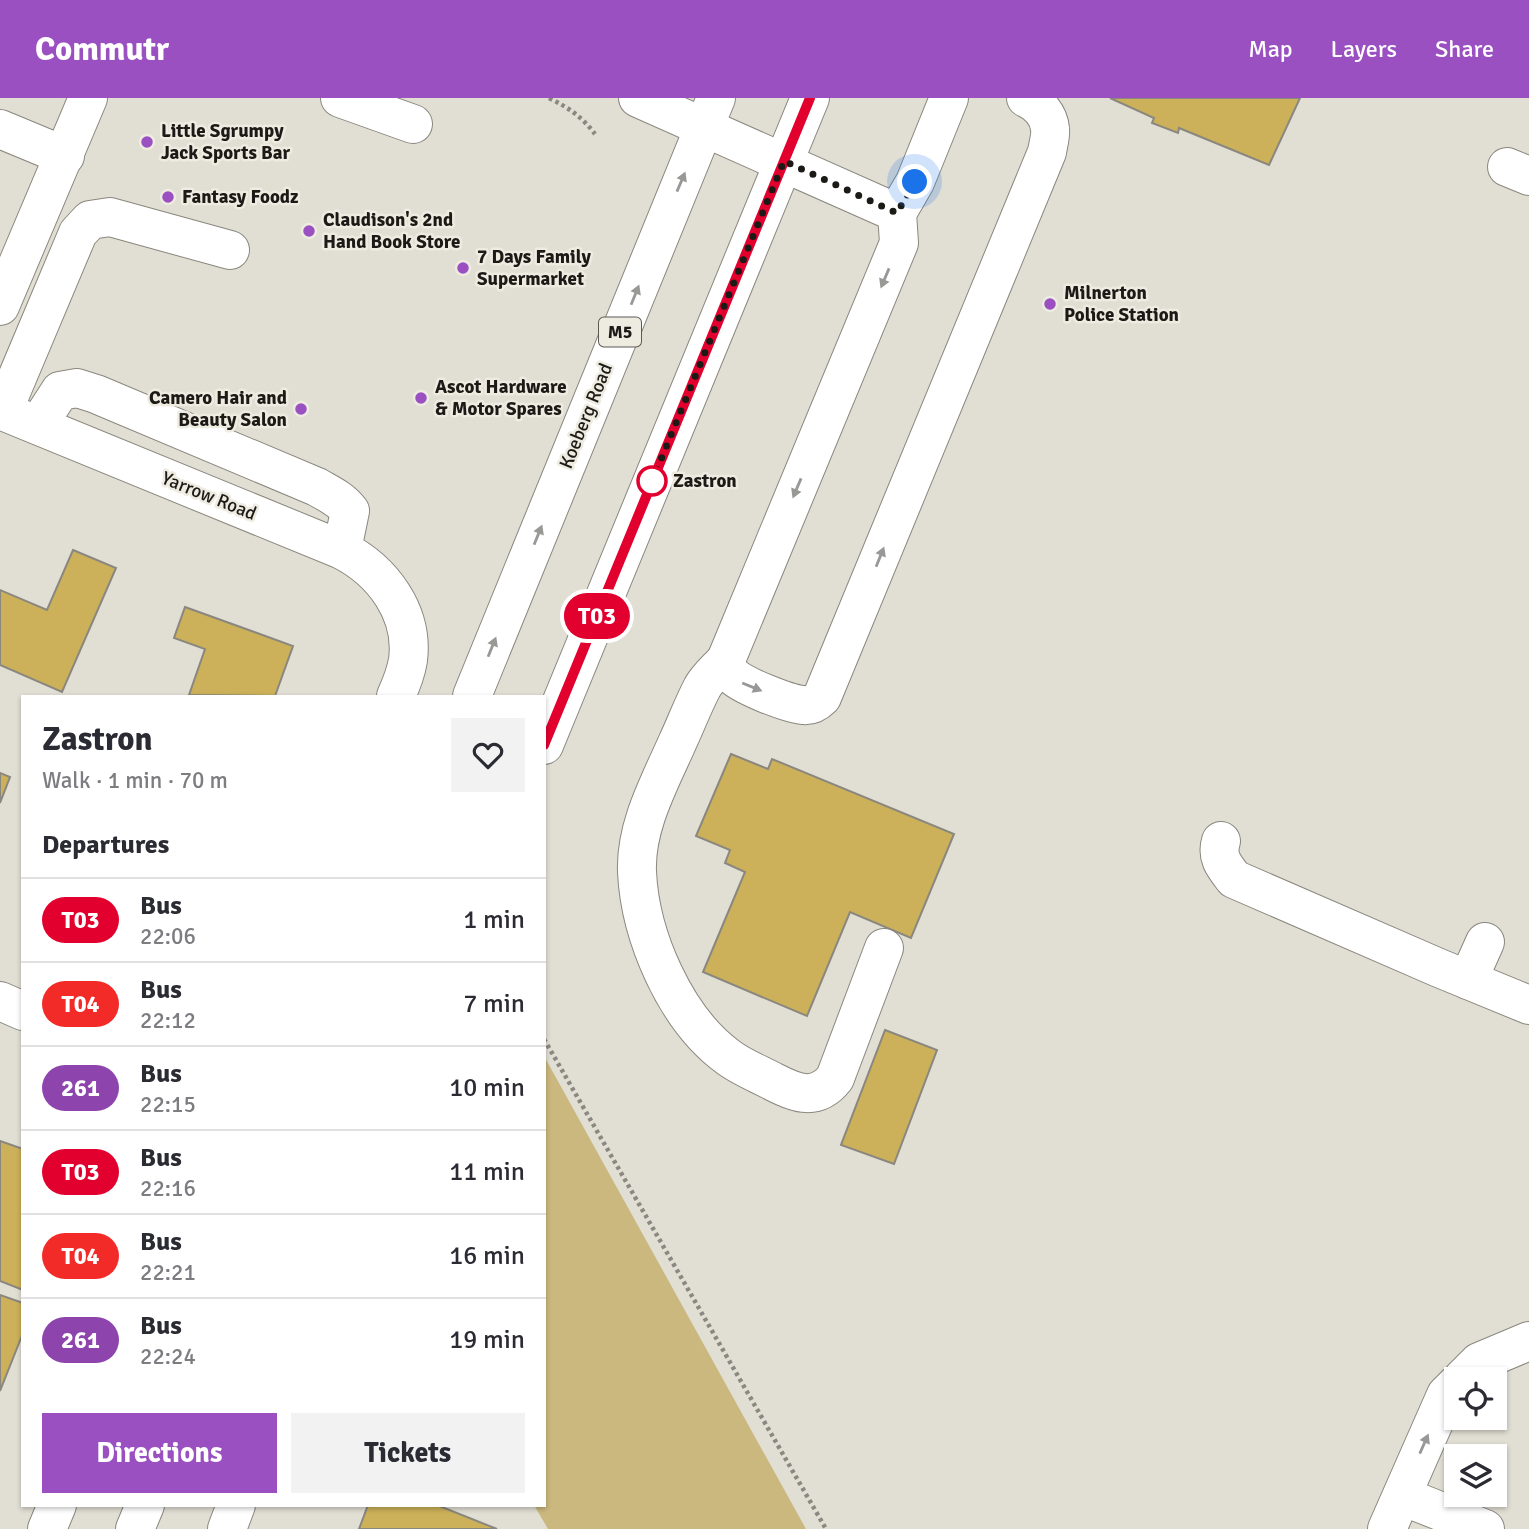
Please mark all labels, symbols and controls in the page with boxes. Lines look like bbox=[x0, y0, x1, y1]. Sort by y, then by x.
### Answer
text: Commutr bbox=[35, 29, 169, 70]
text: Map bbox=[1248, 34, 1293, 64]
text: Layers bbox=[1331, 34, 1397, 64]
text: Share bbox=[1435, 34, 1494, 64]
place label: Little Sgrumpy Jack Sports Bar bbox=[161, 119, 290, 165]
marker: Little Sgrumpy Jack Sports Bar bbox=[139, 134, 155, 150]
your location bbox=[897, 164, 932, 199]
one-way arrow bbox=[676, 171, 687, 192]
place label: Fantasy Foodz bbox=[182, 185, 299, 209]
marker: Fantasy Foodz bbox=[160, 189, 176, 205]
place label: Claudison's 2nd Hand Book Store bbox=[323, 208, 460, 254]
marker: Claudison's 2nd Hand Book Store bbox=[301, 223, 317, 239]
place label: 7 Days Family Supermarket bbox=[477, 245, 591, 291]
marker: 7 Days Family Supermarket bbox=[455, 260, 471, 276]
one-way arrow bbox=[879, 268, 890, 289]
place label: Milnerton Police Station bbox=[1064, 281, 1179, 327]
one-way arrow bbox=[629, 284, 640, 305]
marker: Milnerton Police Station bbox=[1042, 296, 1058, 312]
road number: M5 bbox=[599, 318, 641, 346]
street label: Koeberg Road bbox=[554, 360, 618, 472]
place label: Ascot Hardware & Motor Spares bbox=[435, 375, 567, 421]
place label: Camero Hair and Beauty Salon bbox=[149, 386, 287, 432]
marker: Ascot Hardware & Motor Spares bbox=[413, 390, 429, 406]
marker: Camero Hair and Beauty Salon bbox=[293, 401, 309, 417]
street label: Yarrow Road bbox=[158, 466, 260, 526]
marker: Zastron bbox=[637, 466, 667, 496]
place label: Zastron bbox=[673, 469, 737, 493]
one-way arrow bbox=[792, 478, 803, 499]
one-way arrow bbox=[532, 524, 543, 545]
one-way arrow bbox=[875, 546, 886, 567]
line badge: T03 bbox=[557, 593, 637, 639]
text: T03 bbox=[578, 601, 616, 631]
one-way arrow bbox=[487, 637, 498, 658]
one-way arrow bbox=[742, 682, 763, 693]
button: heart bbox=[451, 718, 525, 792]
text: Zastron bbox=[42, 719, 153, 760]
text: Walk · 1 min · 70 m bbox=[42, 766, 228, 795]
text: Departures bbox=[42, 829, 169, 861]
text: Bus bbox=[140, 890, 182, 922]
text: 1 min bbox=[463, 904, 525, 936]
text: T03 bbox=[61, 905, 100, 935]
text: 22:06 bbox=[140, 922, 196, 951]
text: Bus bbox=[140, 974, 182, 1006]
text: 7 min bbox=[463, 988, 525, 1020]
text: T04 bbox=[61, 989, 100, 1019]
text: 22:12 bbox=[140, 1006, 196, 1035]
text: Bus bbox=[140, 1058, 182, 1090]
text: 10 min bbox=[449, 1072, 525, 1104]
text: 261 bbox=[61, 1073, 100, 1103]
text: 22:15 bbox=[140, 1090, 196, 1119]
text: Bus bbox=[140, 1142, 182, 1174]
text: 11 min bbox=[449, 1156, 525, 1188]
text: T03 bbox=[61, 1157, 100, 1187]
text: 22:16 bbox=[140, 1174, 196, 1203]
text: Bus bbox=[140, 1226, 182, 1258]
text: 16 min bbox=[449, 1240, 525, 1272]
text: T04 bbox=[61, 1241, 100, 1271]
text: 22:21 bbox=[140, 1258, 196, 1287]
text: Bus bbox=[140, 1310, 182, 1342]
text: 19 min bbox=[449, 1324, 525, 1356]
text: 261 bbox=[61, 1325, 100, 1355]
text: 22:24 bbox=[140, 1342, 196, 1371]
map controls bbox=[1444, 1367, 1507, 1507]
button: locate bbox=[1444, 1367, 1507, 1430]
button: Directions bbox=[42, 1413, 277, 1493]
button: Tickets bbox=[291, 1413, 525, 1493]
one-way arrow bbox=[1418, 1434, 1430, 1454]
button: layers bbox=[1444, 1444, 1507, 1507]

